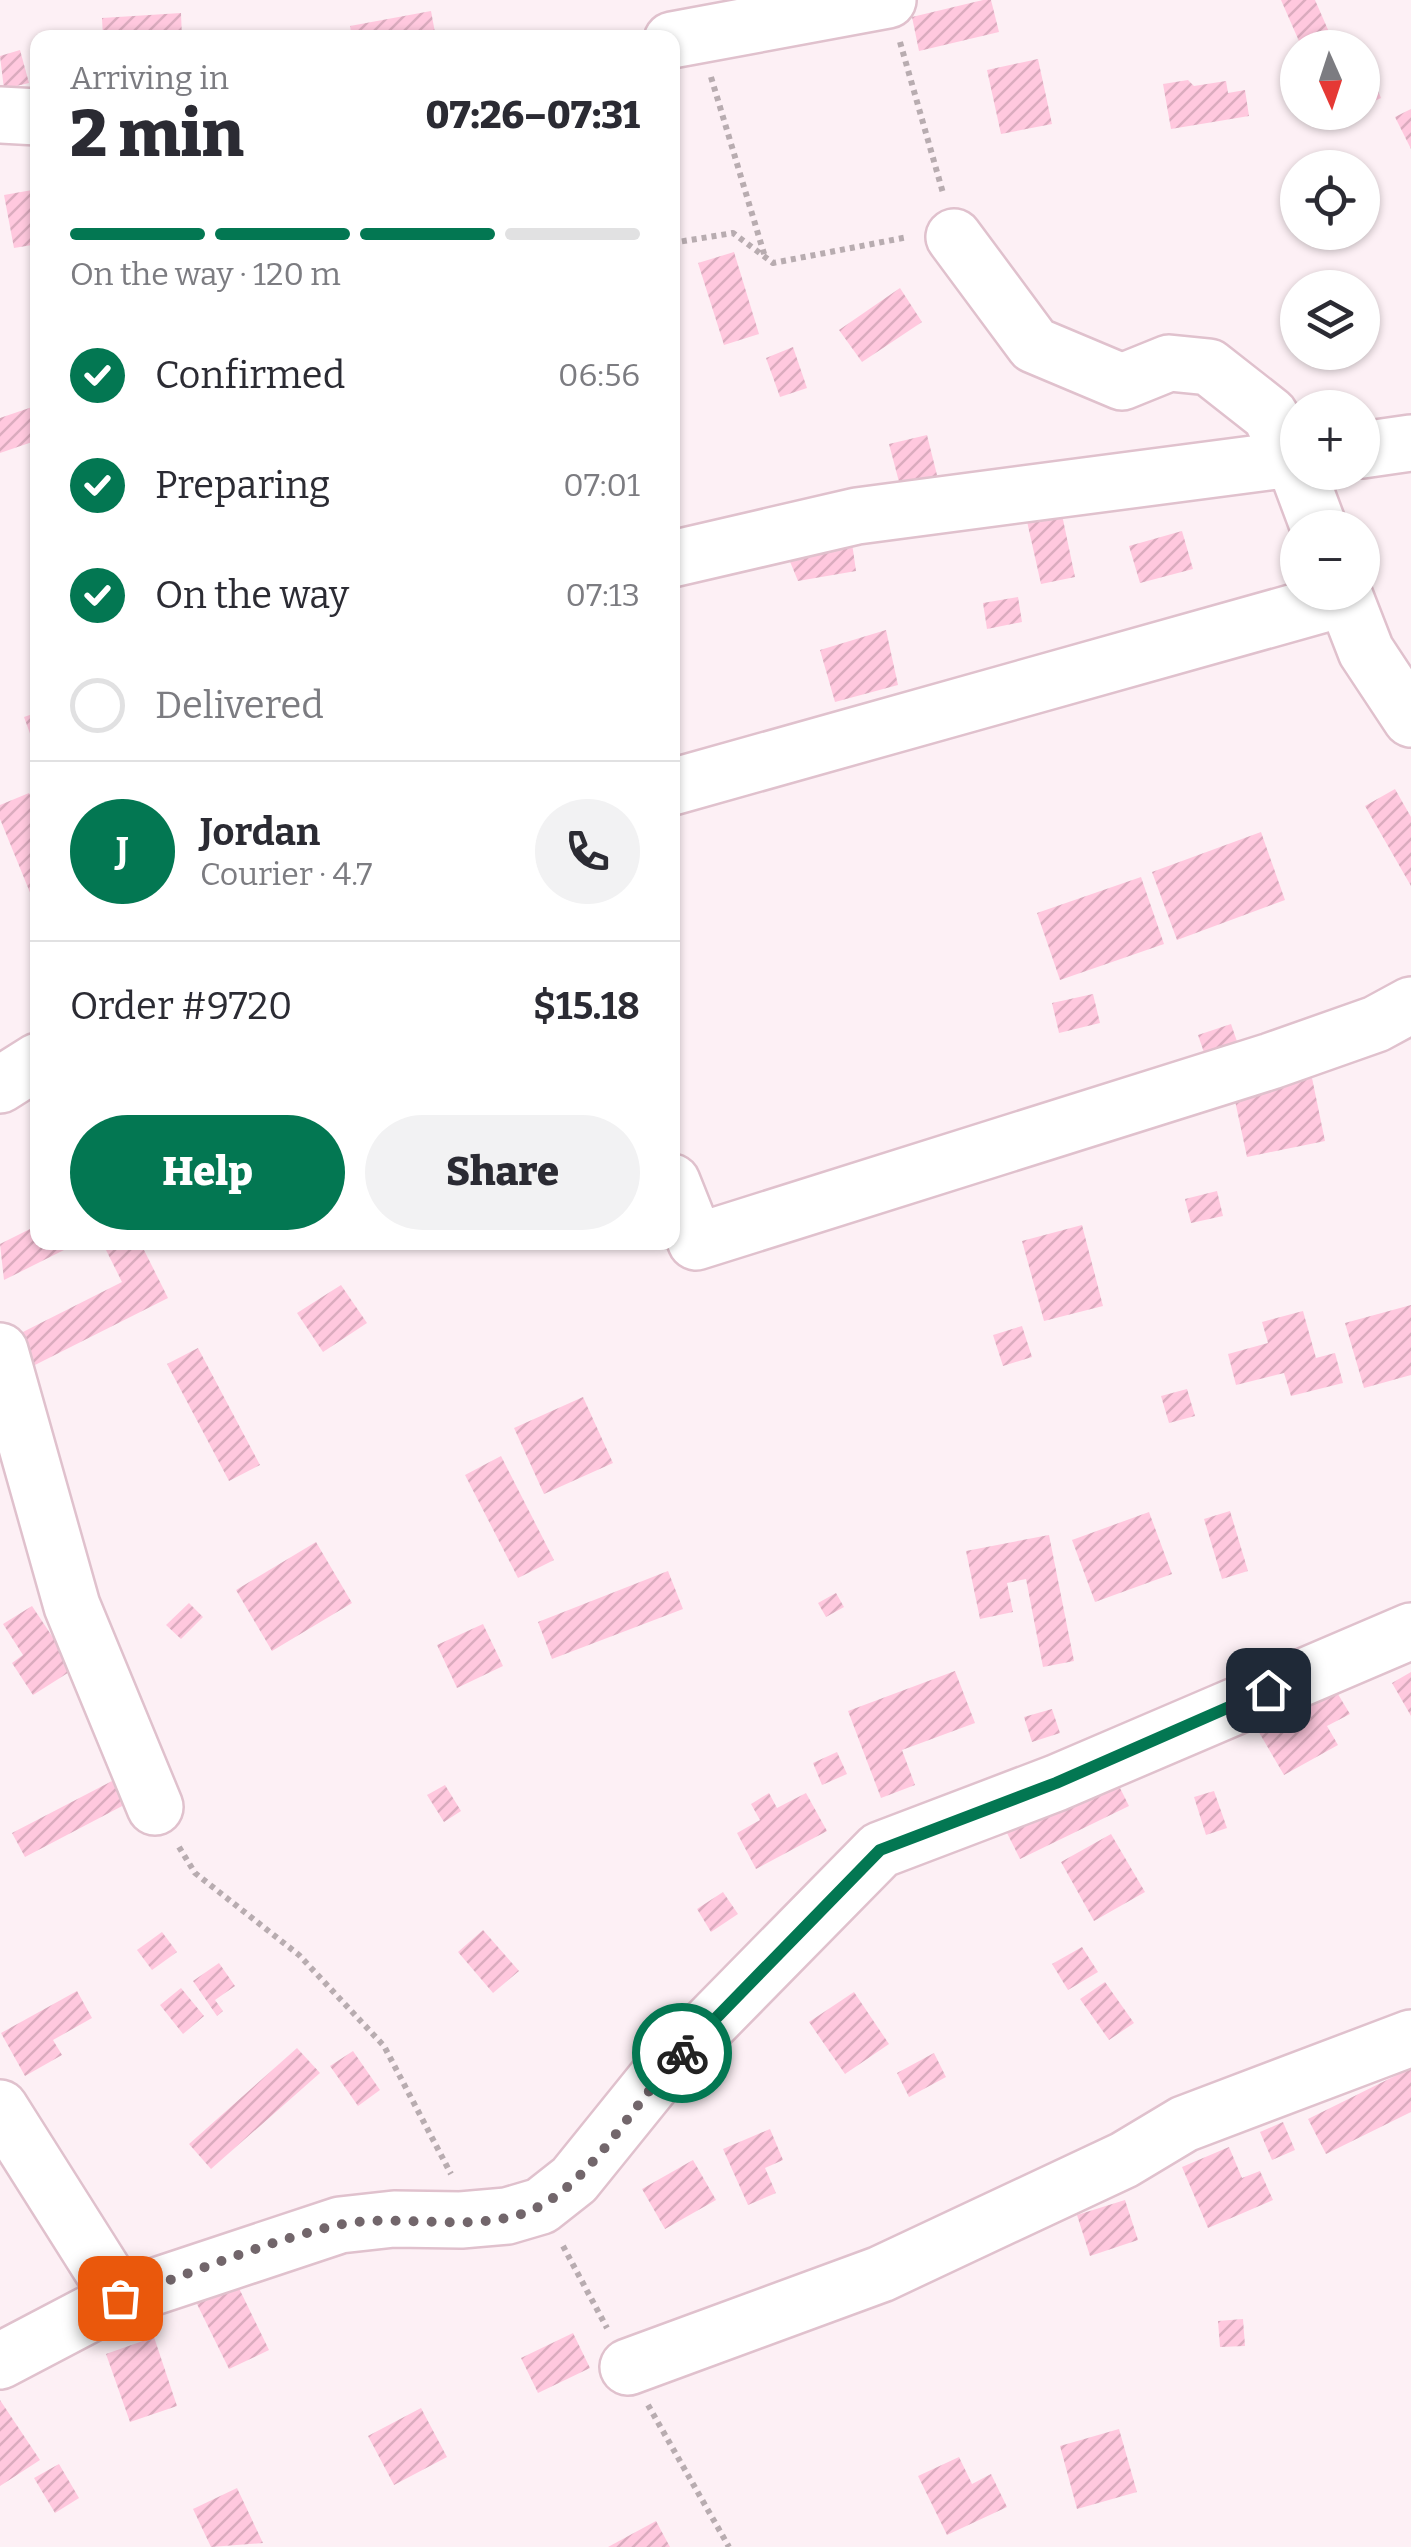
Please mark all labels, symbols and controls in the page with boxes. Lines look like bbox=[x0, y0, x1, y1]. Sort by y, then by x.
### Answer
north arrow bbox=[1280, 30, 1380, 130]
map controls bbox=[1280, 30, 1380, 610]
text: Arriving in bbox=[70, 59, 229, 97]
text: 07:26–07:31 bbox=[425, 92, 640, 138]
text: 2 min bbox=[70, 95, 244, 173]
button: locate bbox=[1280, 150, 1380, 250]
text: On the way · 120 m bbox=[70, 255, 341, 293]
button: layers bbox=[1280, 270, 1380, 370]
icon: check bbox=[70, 348, 125, 403]
text: Confirmed bbox=[155, 352, 345, 398]
text: 06:56 bbox=[558, 356, 640, 394]
button: + bbox=[1280, 390, 1380, 490]
icon: check bbox=[70, 458, 125, 513]
text: Preparing bbox=[155, 462, 330, 508]
text: 07:01 bbox=[563, 466, 640, 504]
button: − bbox=[1280, 510, 1380, 610]
icon: check bbox=[70, 568, 125, 623]
text: On the way bbox=[155, 572, 349, 618]
text: 07:13 bbox=[565, 576, 640, 614]
text: Delivered bbox=[155, 682, 324, 728]
button: phone bbox=[535, 799, 640, 904]
text: Jordan bbox=[200, 809, 320, 855]
text: J bbox=[116, 828, 129, 874]
text: Courier · 4.7 bbox=[200, 855, 372, 893]
text: Order #9720 bbox=[70, 983, 292, 1029]
text: $15.18 bbox=[533, 983, 640, 1029]
button: Help bbox=[70, 1115, 345, 1230]
button: Share bbox=[365, 1115, 640, 1230]
pin bbox=[1226, 1648, 1311, 1733]
icon: home bbox=[1241, 1663, 1296, 1718]
courier bbox=[632, 2003, 732, 2103]
icon: bike bbox=[655, 2026, 710, 2081]
pin bbox=[78, 2256, 163, 2341]
icon: bag bbox=[93, 2271, 148, 2326]

